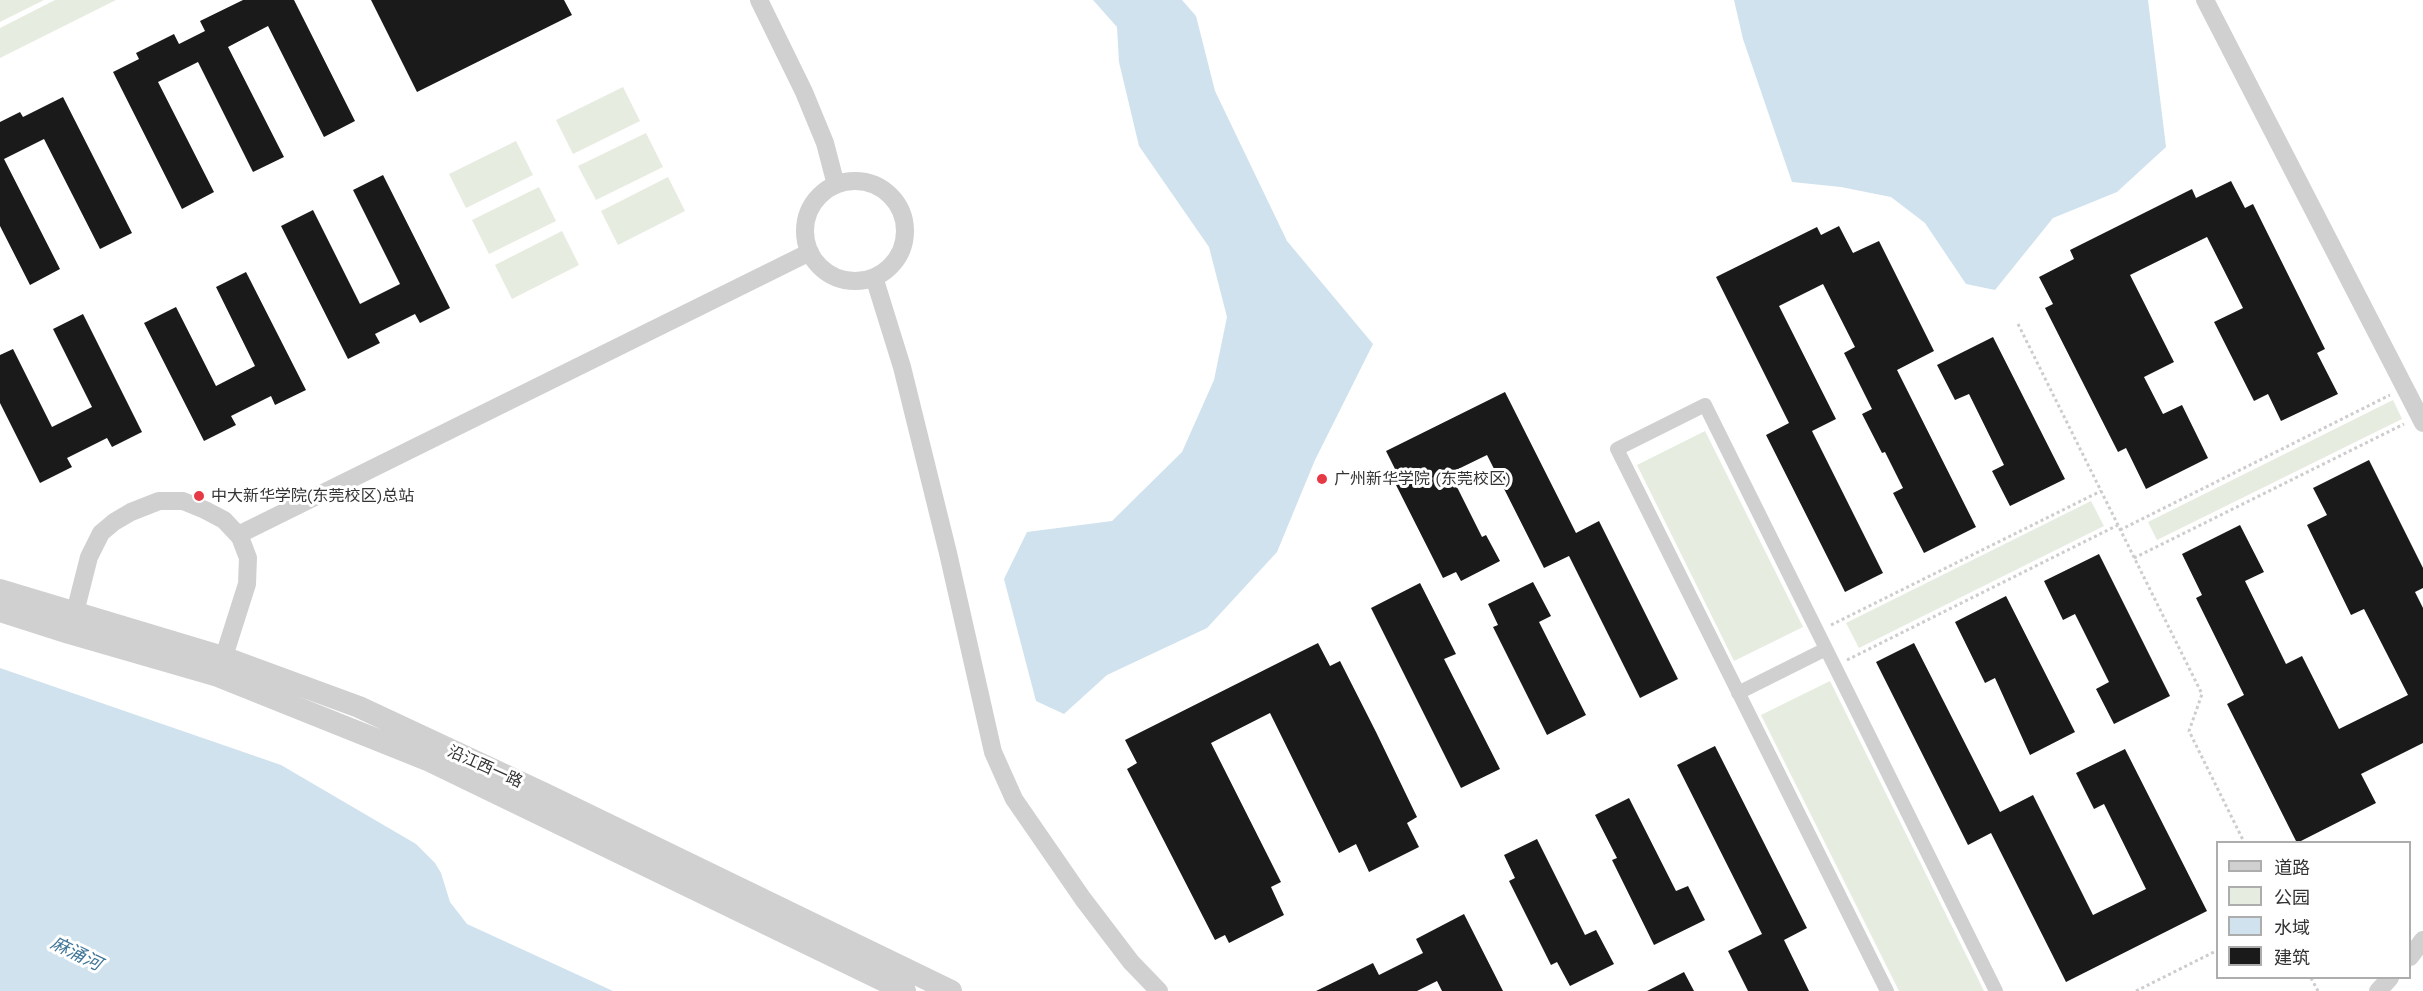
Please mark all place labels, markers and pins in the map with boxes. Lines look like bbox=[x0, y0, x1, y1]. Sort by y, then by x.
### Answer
place label: 广州新华学院 (东莞校区) bbox=[1334, 469, 1511, 489]
marker: 广州新华学院 (东莞校区) bbox=[1315, 472, 1329, 486]
place label: 中大新华学院(东莞校区)总站 bbox=[211, 486, 414, 506]
marker: 中大新华学院(东莞校区)总站 bbox=[192, 489, 206, 503]

